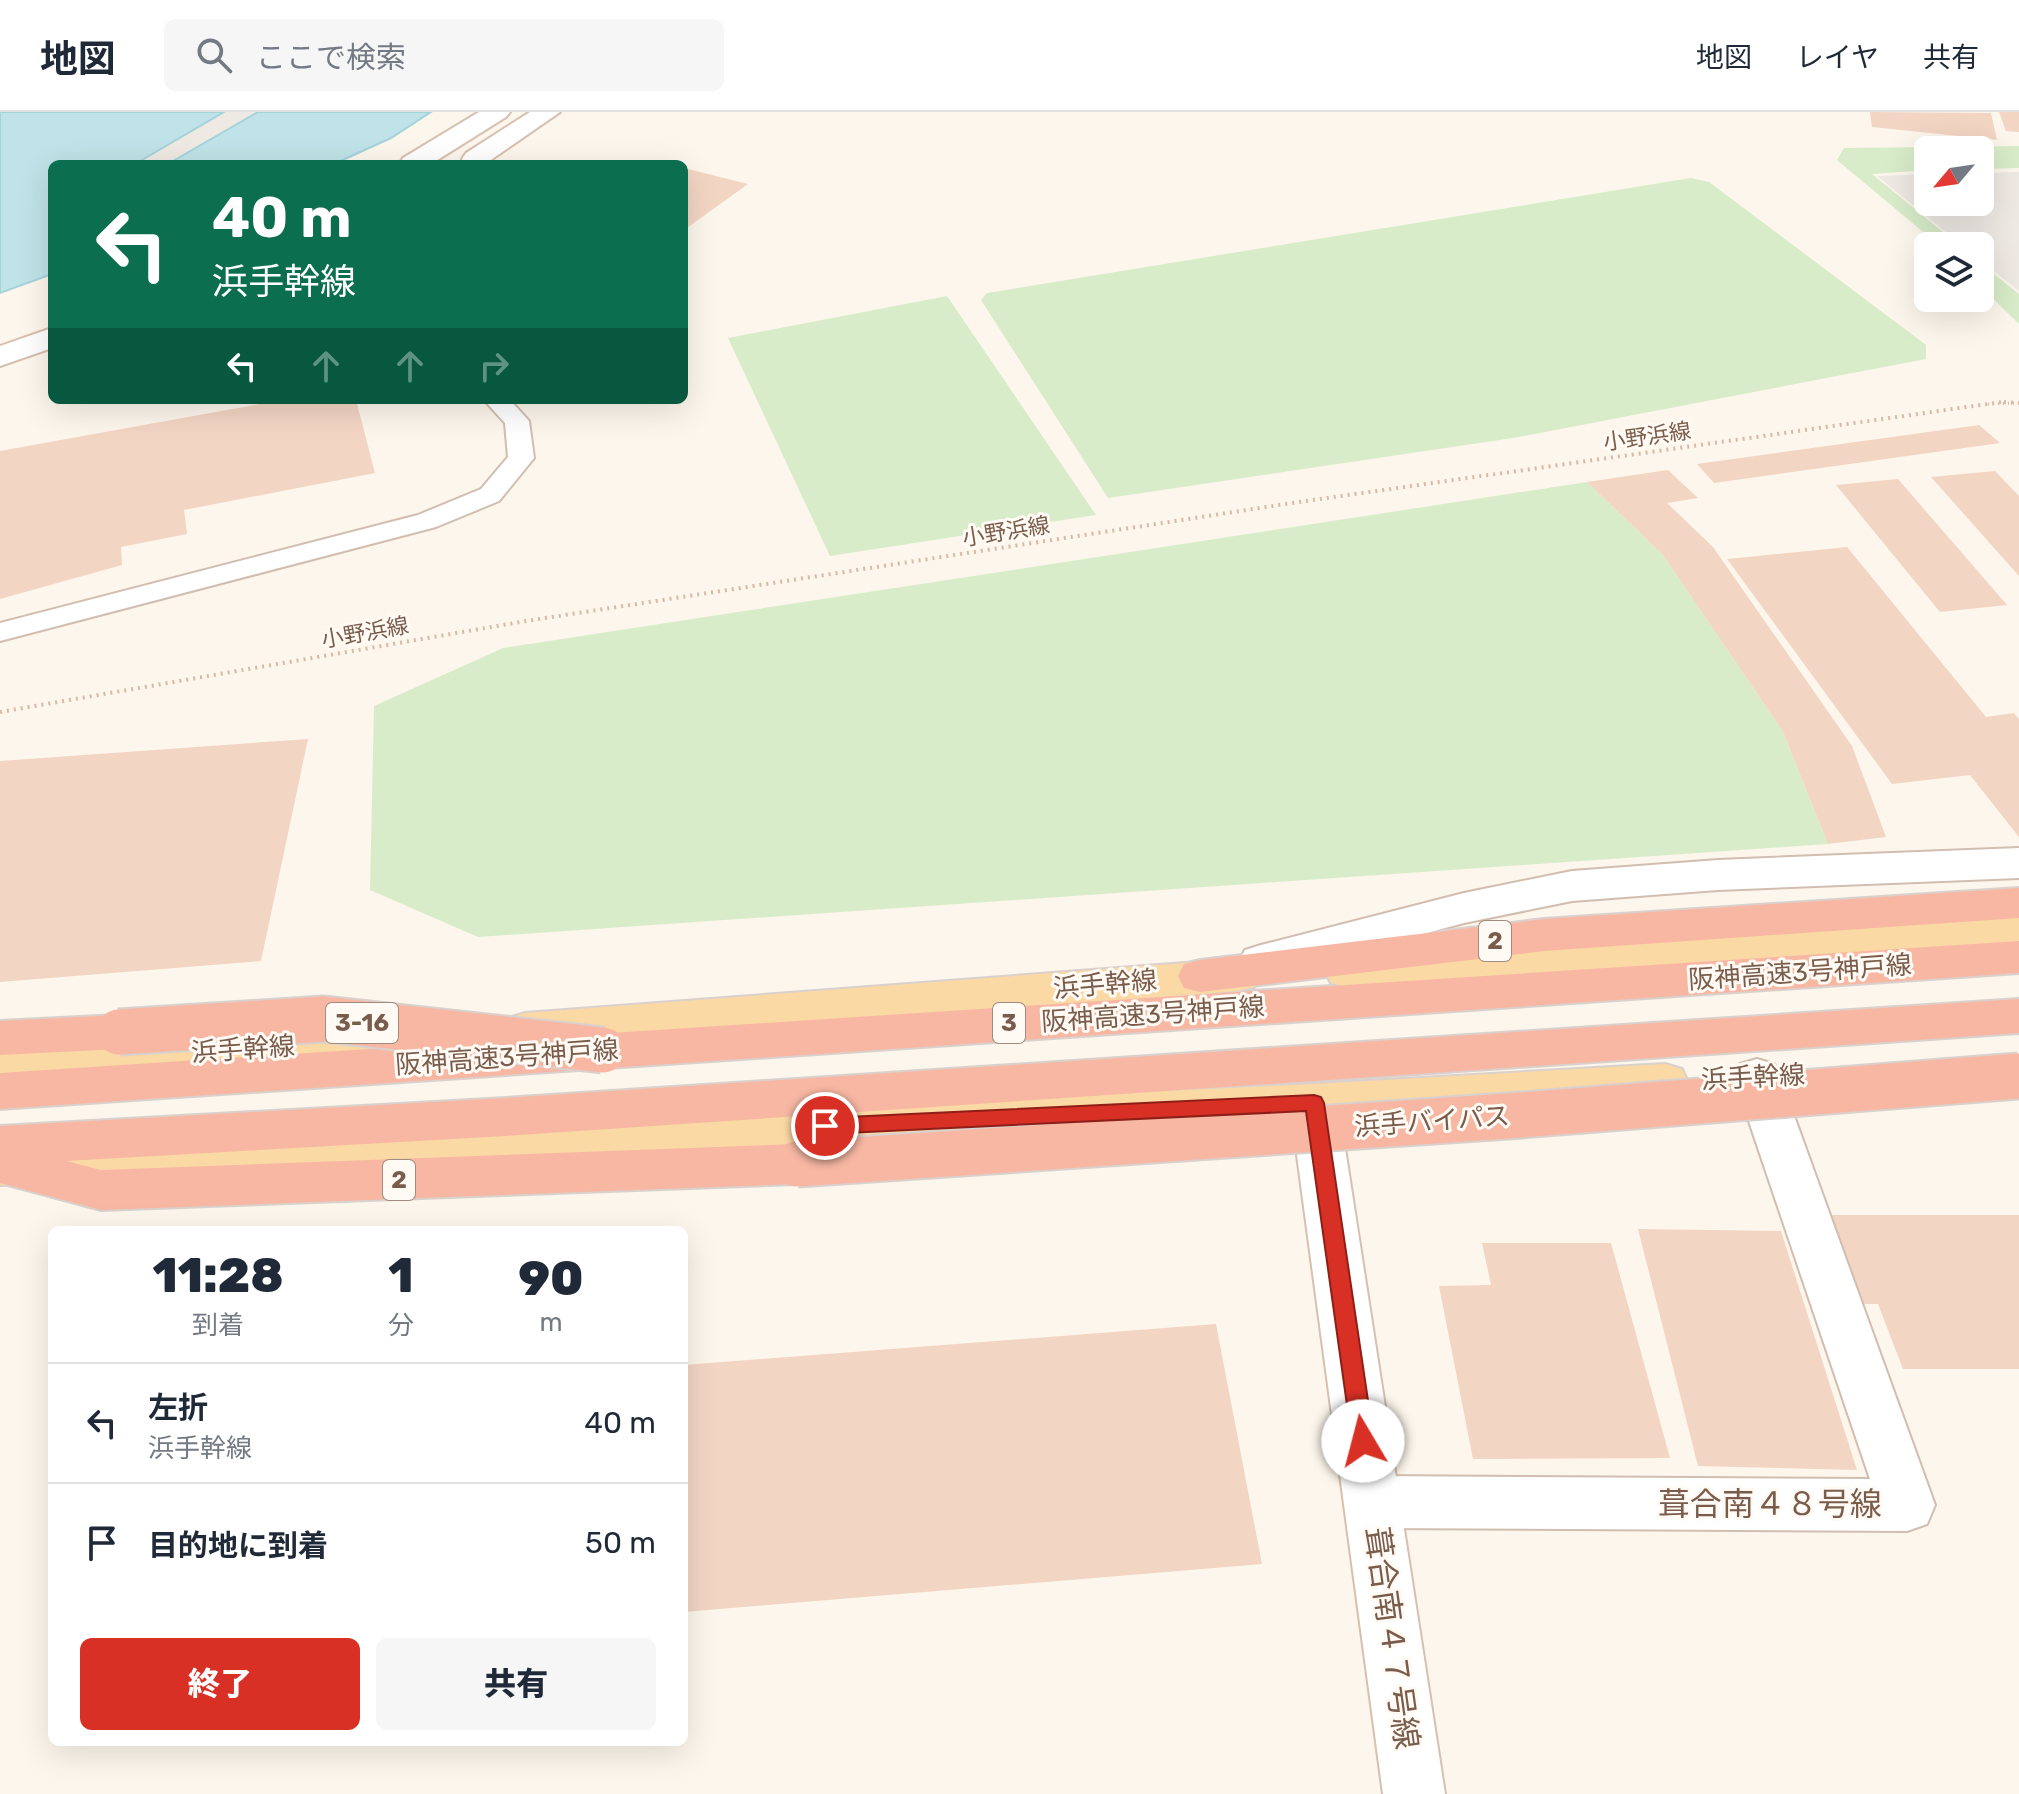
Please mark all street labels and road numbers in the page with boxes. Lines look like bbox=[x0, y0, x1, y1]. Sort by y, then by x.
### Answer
street label: 小野浜線 bbox=[1602, 417, 1693, 456]
street label: 小野浜線 bbox=[961, 511, 1052, 552]
street label: 小野浜線 bbox=[319, 612, 411, 653]
road number: 2 bbox=[1479, 921, 1511, 961]
street label: 阪神高速3号神戸線 bbox=[1687, 949, 1913, 996]
street label: 浜手幹線 bbox=[1052, 965, 1158, 1004]
street label: 阪神高速3号神戸線 bbox=[1040, 991, 1266, 1038]
road number: 3-16 bbox=[326, 1003, 398, 1043]
road number: 3 bbox=[993, 1003, 1025, 1043]
street label: 浜手幹線 bbox=[190, 1030, 296, 1069]
street label: 阪神高速3号神戸線 bbox=[394, 1034, 620, 1081]
street label: 浜手幹線 bbox=[1700, 1059, 1806, 1096]
street label: 浜手バイパス bbox=[1353, 1101, 1511, 1142]
road number: 2 bbox=[383, 1160, 415, 1200]
street label: 葺合南４８号線 bbox=[1658, 1485, 1882, 1523]
street label: 葺合南４７号線 bbox=[1358, 1524, 1426, 1752]

